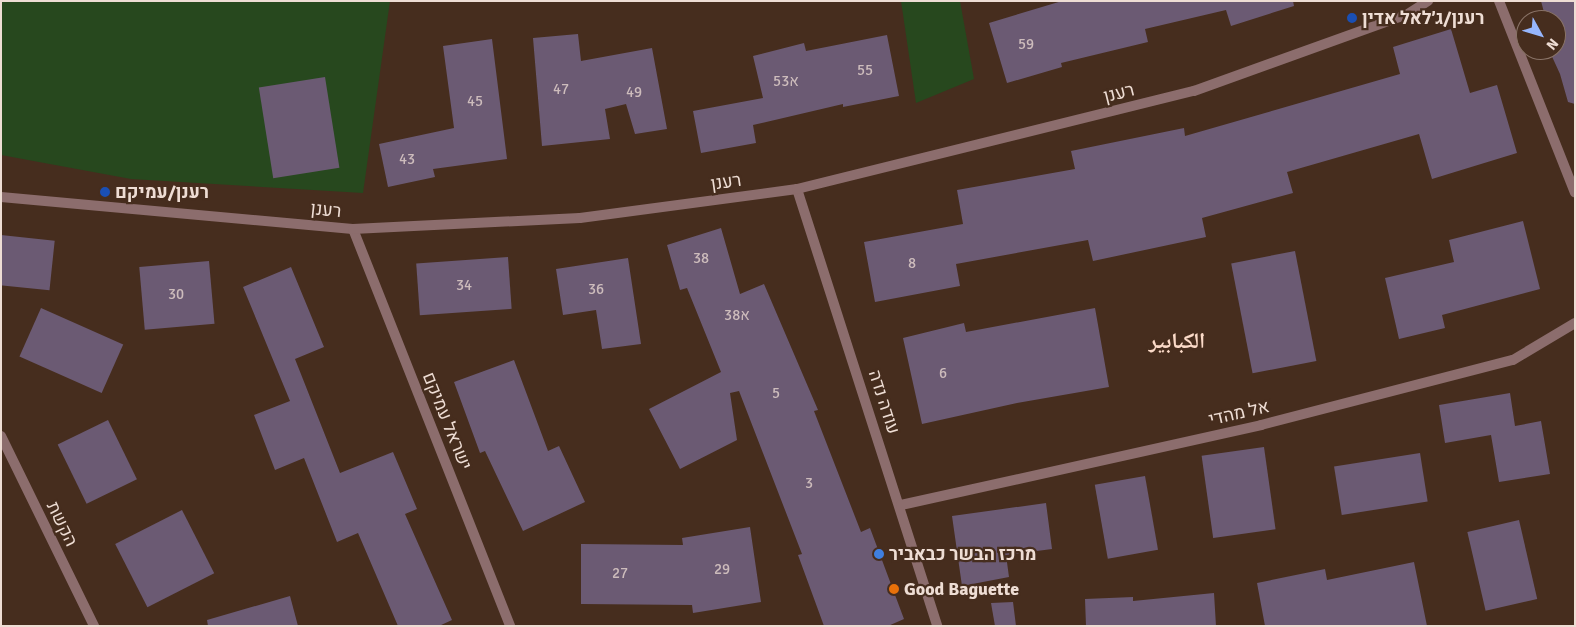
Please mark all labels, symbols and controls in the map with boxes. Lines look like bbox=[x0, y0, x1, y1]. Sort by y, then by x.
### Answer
place label: רענן/ג׳לאל אדין bbox=[1362, 7, 1484, 29]
north arrow bbox=[1516, 10, 1566, 60]
marker: רענן/ג׳לאל אדין bbox=[1346, 12, 1358, 24]
text: N bbox=[1543, 35, 1562, 53]
house number: 59 bbox=[1018, 36, 1034, 54]
house number: 55 bbox=[857, 62, 873, 80]
house number: 53א bbox=[773, 73, 799, 91]
street label: רענן bbox=[1101, 79, 1137, 107]
house number: 47 bbox=[553, 81, 569, 99]
house number: 49 bbox=[626, 84, 642, 102]
house number: 45 bbox=[467, 93, 483, 111]
house number: 43 bbox=[399, 151, 415, 169]
street label: רענן bbox=[709, 169, 743, 195]
place label: רענן/עמיקם bbox=[115, 181, 209, 203]
marker: רענן/עמיקם bbox=[99, 186, 111, 198]
street label: רענן bbox=[309, 198, 343, 222]
house number: 38 bbox=[693, 250, 709, 268]
house number: 8 bbox=[908, 255, 916, 273]
house number: 34 bbox=[456, 277, 472, 295]
house number: 36 bbox=[588, 281, 604, 299]
house number: 30 bbox=[168, 286, 184, 304]
house number: 38א bbox=[724, 307, 750, 325]
district label: الكبابير bbox=[1149, 328, 1205, 354]
house number: 6 bbox=[939, 365, 947, 383]
street label: עודה נדה bbox=[864, 367, 904, 437]
street label: ישראל עמיקם bbox=[418, 369, 476, 473]
house number: 5 bbox=[772, 385, 780, 403]
street label: אל מהדי bbox=[1207, 396, 1271, 430]
house number: 3 bbox=[805, 475, 813, 493]
street label: הקשת bbox=[42, 498, 82, 550]
place label: מרכז הבשר כבאביר bbox=[889, 543, 1037, 565]
marker: מרכז הבשר כבאביר bbox=[873, 548, 885, 560]
house number: 29 bbox=[714, 561, 730, 579]
house number: 27 bbox=[612, 565, 628, 583]
place label: Good Baguette bbox=[904, 578, 1019, 600]
marker: Good Baguette bbox=[888, 583, 900, 595]

